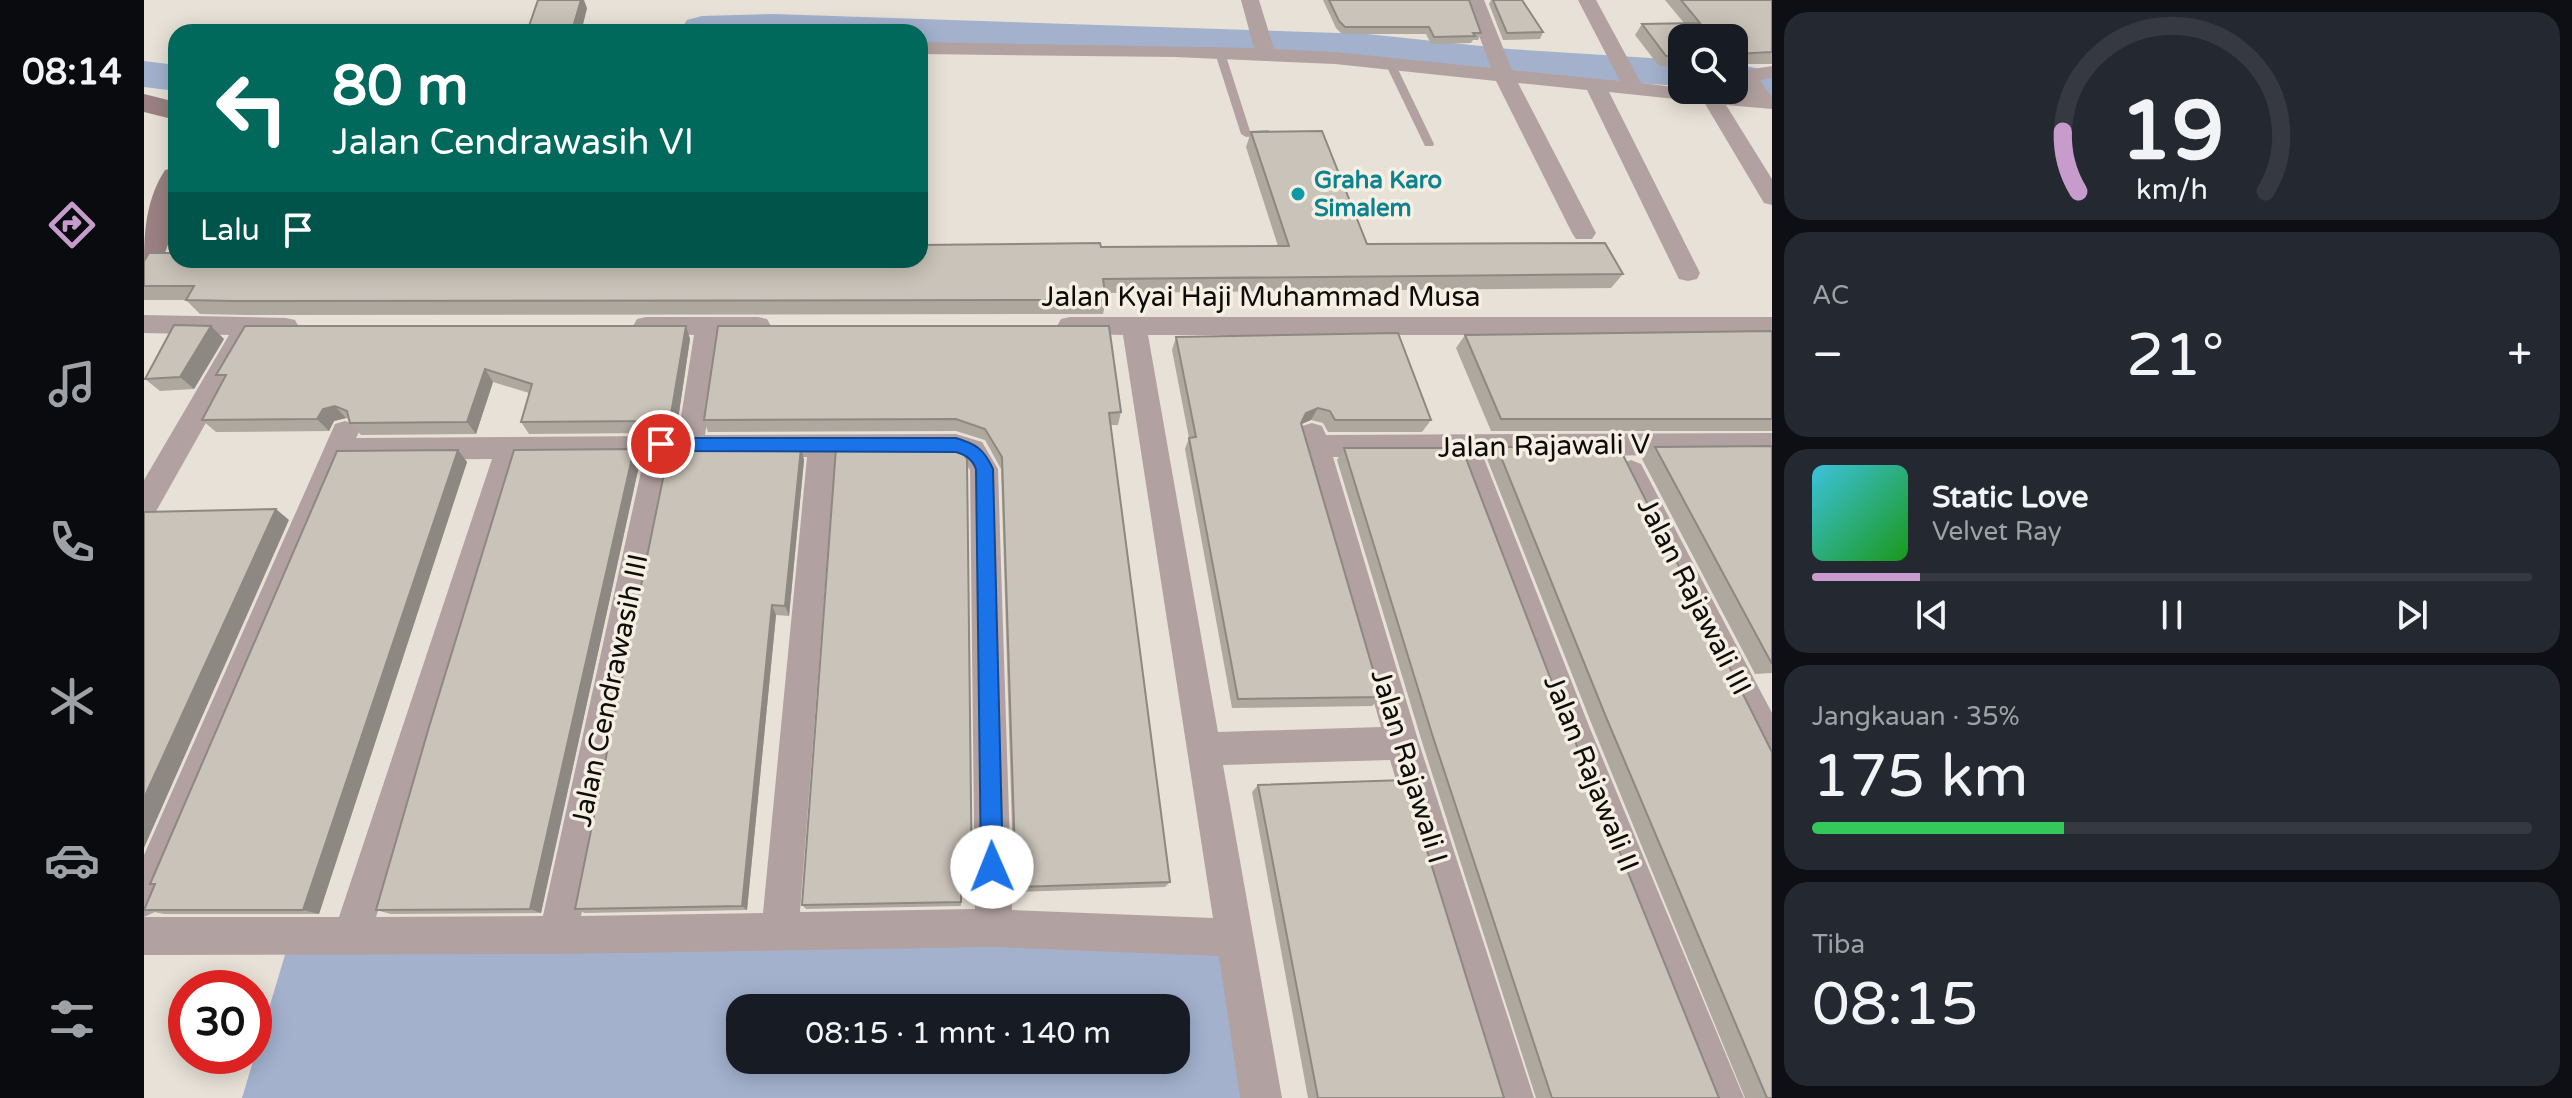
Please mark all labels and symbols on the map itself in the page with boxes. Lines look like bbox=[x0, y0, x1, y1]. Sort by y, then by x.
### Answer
place label: Graha Karo Simalem bbox=[1314, 166, 1442, 223]
marker: Graha Karo Simalem bbox=[1289, 185, 1307, 203]
street label: Jalan Kyai Haji Muhammad Musa bbox=[1041, 280, 1481, 314]
pin bbox=[627, 410, 695, 478]
street label: Jalan Rajawali V bbox=[1437, 427, 1651, 465]
street label: Jalan Rajawali III bbox=[1630, 492, 1759, 701]
street label: Jalan Cendrawasih III bbox=[564, 551, 656, 830]
street label: Jalan Rajawali I bbox=[1363, 665, 1455, 867]
street label: Jalan Rajawali II bbox=[1536, 670, 1646, 877]
position arrow bbox=[950, 825, 1034, 909]
speed limit sign: 30 bbox=[168, 970, 272, 1074]

